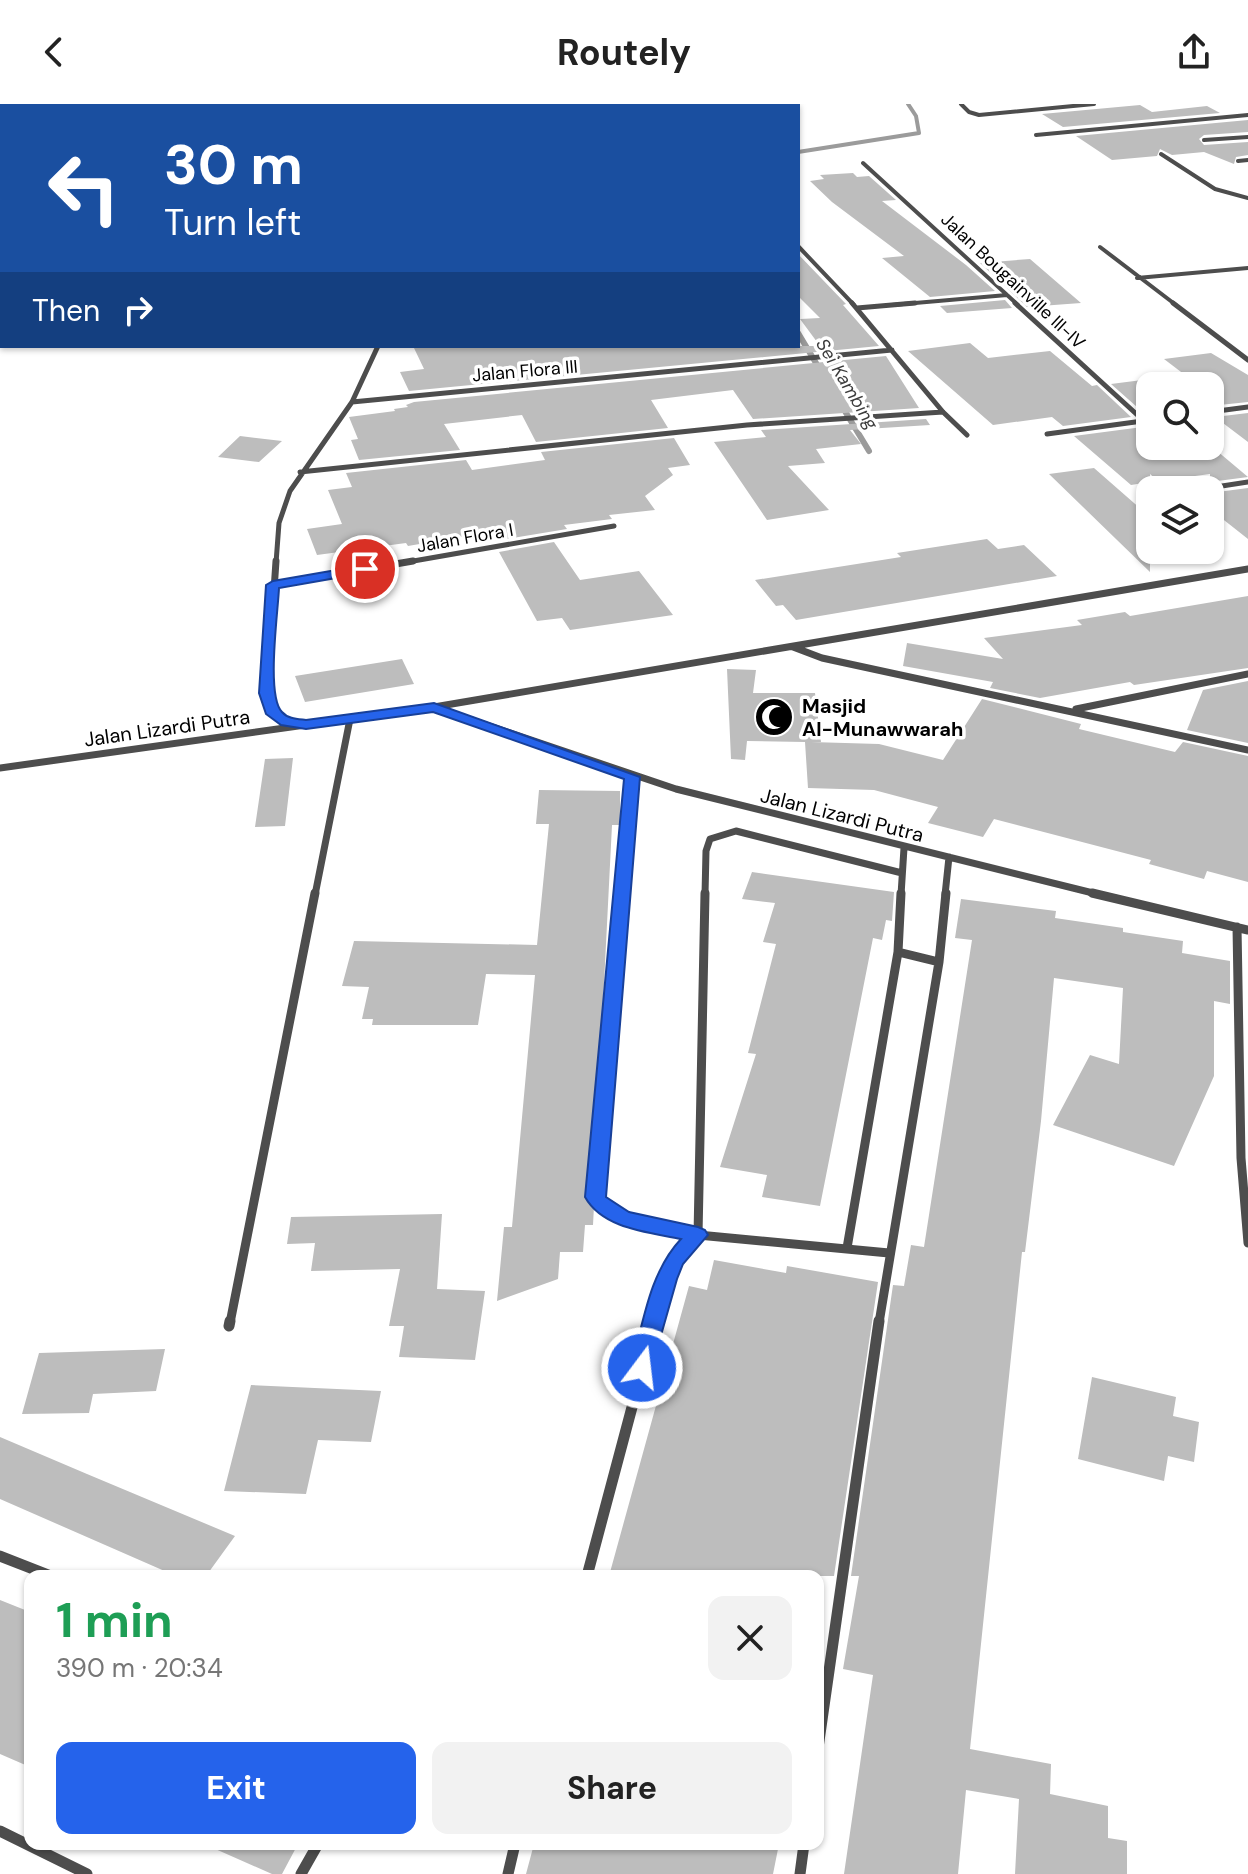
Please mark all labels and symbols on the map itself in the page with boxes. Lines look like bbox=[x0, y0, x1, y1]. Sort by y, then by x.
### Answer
street label: Jalan Bougainville III-IV bbox=[936, 208, 1090, 354]
water label: Sei Kambing bbox=[810, 334, 884, 435]
street label: Jalan Flora III bbox=[471, 354, 579, 388]
street label: Jalan Flora I bbox=[415, 518, 515, 558]
pin bbox=[331, 535, 399, 603]
place label: Masjid Al-Munawwarah bbox=[802, 693, 963, 742]
mosque icon: Masjid Al-Munawwarah bbox=[753, 696, 795, 738]
street label: Jalan Lizardi Putra bbox=[82, 703, 252, 753]
street label: Jalan Lizardi Putra bbox=[758, 782, 926, 848]
position arrow bbox=[600, 1326, 684, 1410]

